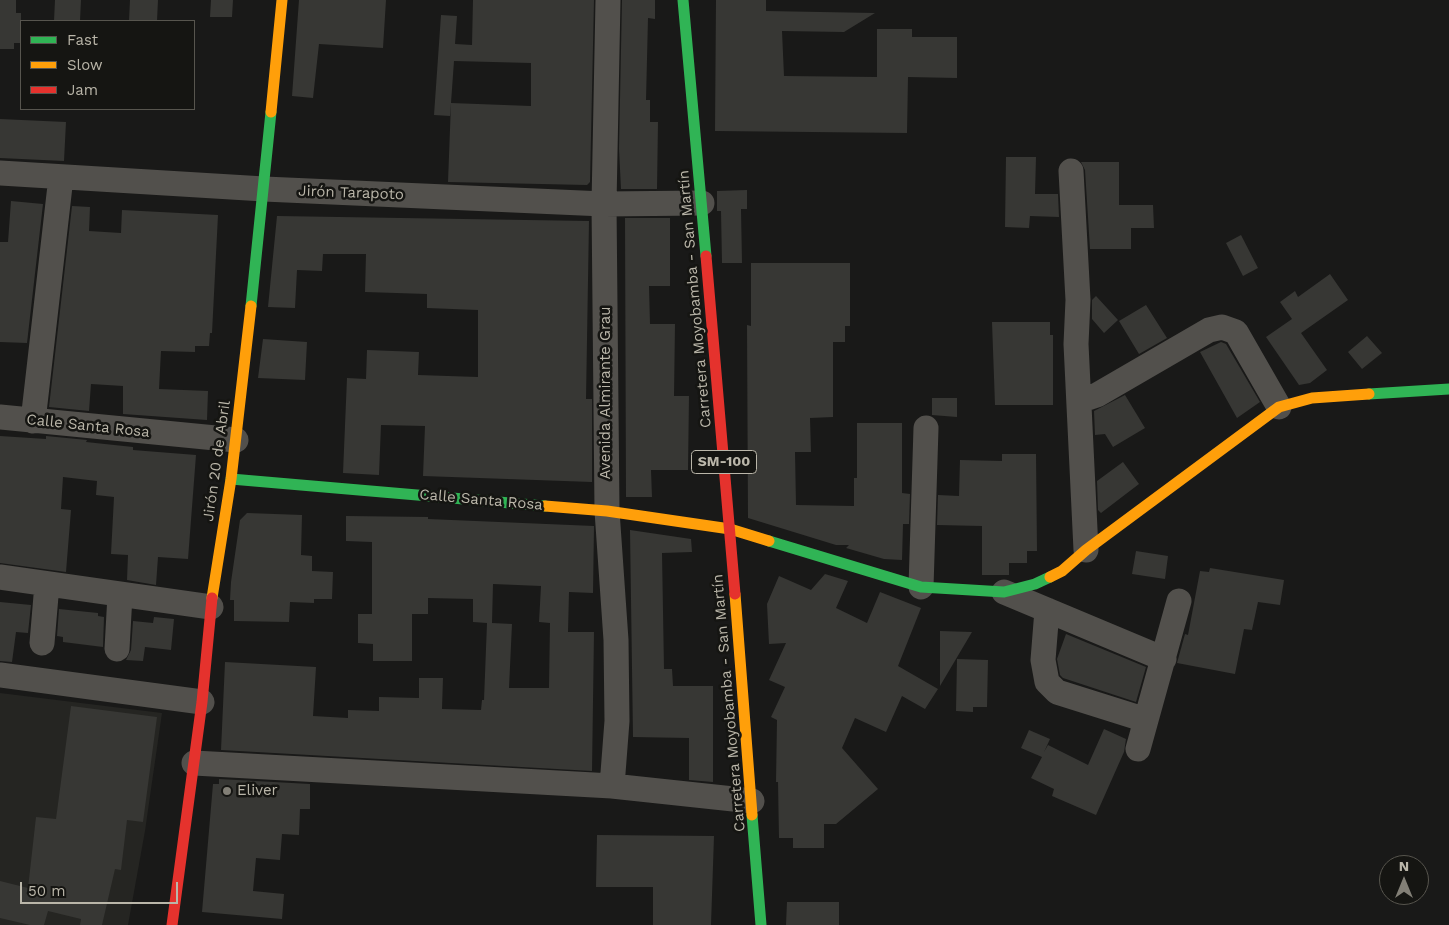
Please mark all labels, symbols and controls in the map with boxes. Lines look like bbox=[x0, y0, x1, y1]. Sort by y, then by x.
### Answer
legend bbox=[20, 20, 195, 110]
text: Fast bbox=[67, 31, 98, 49]
text: Slow bbox=[67, 56, 103, 74]
text: Jam bbox=[67, 81, 98, 99]
street label: Carretera Moyobamba - San Martín bbox=[675, 169, 715, 429]
street label: Jirón Tarapoto bbox=[298, 182, 404, 204]
street label: Avenida Almirante Grau bbox=[597, 306, 615, 480]
street label: Jirón 20 de Abril bbox=[200, 399, 234, 523]
street label: Calle Santa Rosa bbox=[25, 411, 151, 441]
road number: SM-100 bbox=[692, 451, 756, 474]
street label: Calle Santa Rosa bbox=[419, 486, 543, 514]
street label: Carretera Moyobamba - San Martín bbox=[709, 573, 749, 833]
place label: Eliver bbox=[237, 782, 278, 800]
marker: Eliver bbox=[221, 785, 233, 797]
north arrow bbox=[1379, 855, 1429, 905]
text: N bbox=[1399, 858, 1409, 874]
scale bar bbox=[22, 872, 180, 904]
text: 50 m bbox=[28, 882, 65, 900]

